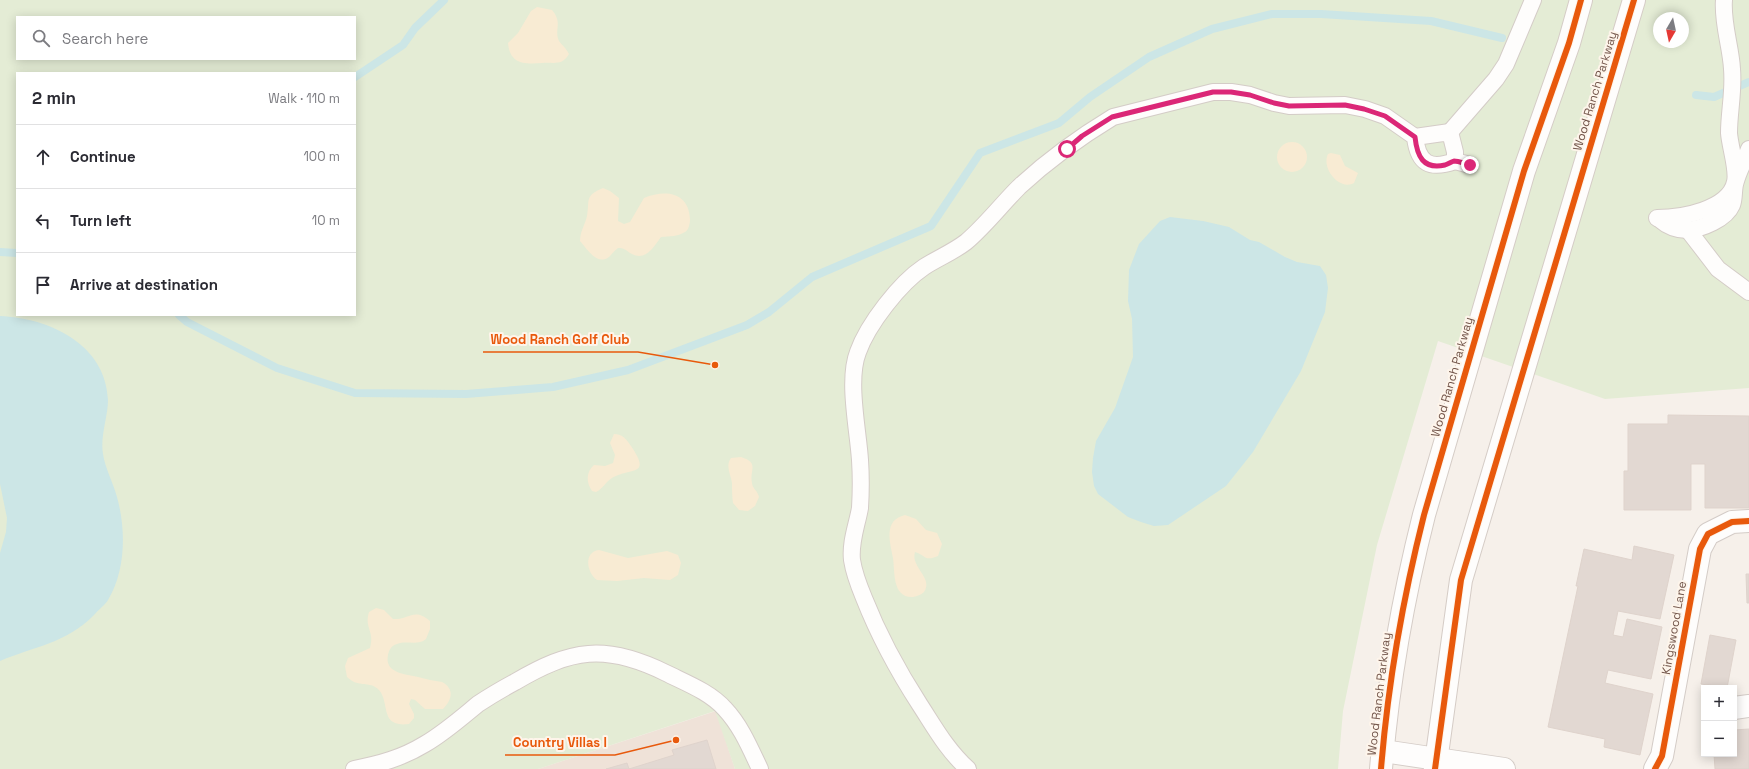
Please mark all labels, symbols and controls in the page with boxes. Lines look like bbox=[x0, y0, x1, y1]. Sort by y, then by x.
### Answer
north arrow bbox=[1653, 12, 1689, 48]
search box bbox=[16, 16, 356, 60]
icon: search bbox=[30, 27, 52, 49]
text: Search here bbox=[62, 29, 148, 48]
street label: Wood Ranch Parkway bbox=[1569, 29, 1621, 153]
text: 2 min bbox=[32, 87, 76, 109]
text: Walk · 110 m bbox=[268, 90, 340, 107]
route start bbox=[1058, 140, 1076, 158]
icon: ahead bbox=[32, 146, 54, 168]
text: Continue bbox=[70, 147, 136, 166]
text: 100 m bbox=[303, 148, 340, 165]
route end bbox=[1461, 156, 1479, 174]
icon: left bbox=[32, 210, 54, 232]
text: Turn left bbox=[70, 211, 132, 230]
text: 10 m bbox=[312, 212, 340, 229]
icon: arrive bbox=[32, 274, 54, 296]
text: Arrive at destination bbox=[70, 275, 218, 294]
street label: Wood Ranch Parkway bbox=[1427, 315, 1477, 439]
callout: Wood Ranch Golf Club bbox=[483, 327, 638, 352]
text: Wood Ranch Golf Club bbox=[491, 331, 629, 348]
street label: Kingswood Lane bbox=[1658, 580, 1690, 676]
street label: Wood Ranch Parkway bbox=[1364, 631, 1394, 757]
map controls bbox=[1701, 685, 1737, 757]
button: + bbox=[1701, 685, 1737, 721]
button: − bbox=[1701, 721, 1737, 757]
callout: Country Villas I bbox=[505, 730, 615, 755]
text: Country Villas I bbox=[513, 734, 607, 751]

